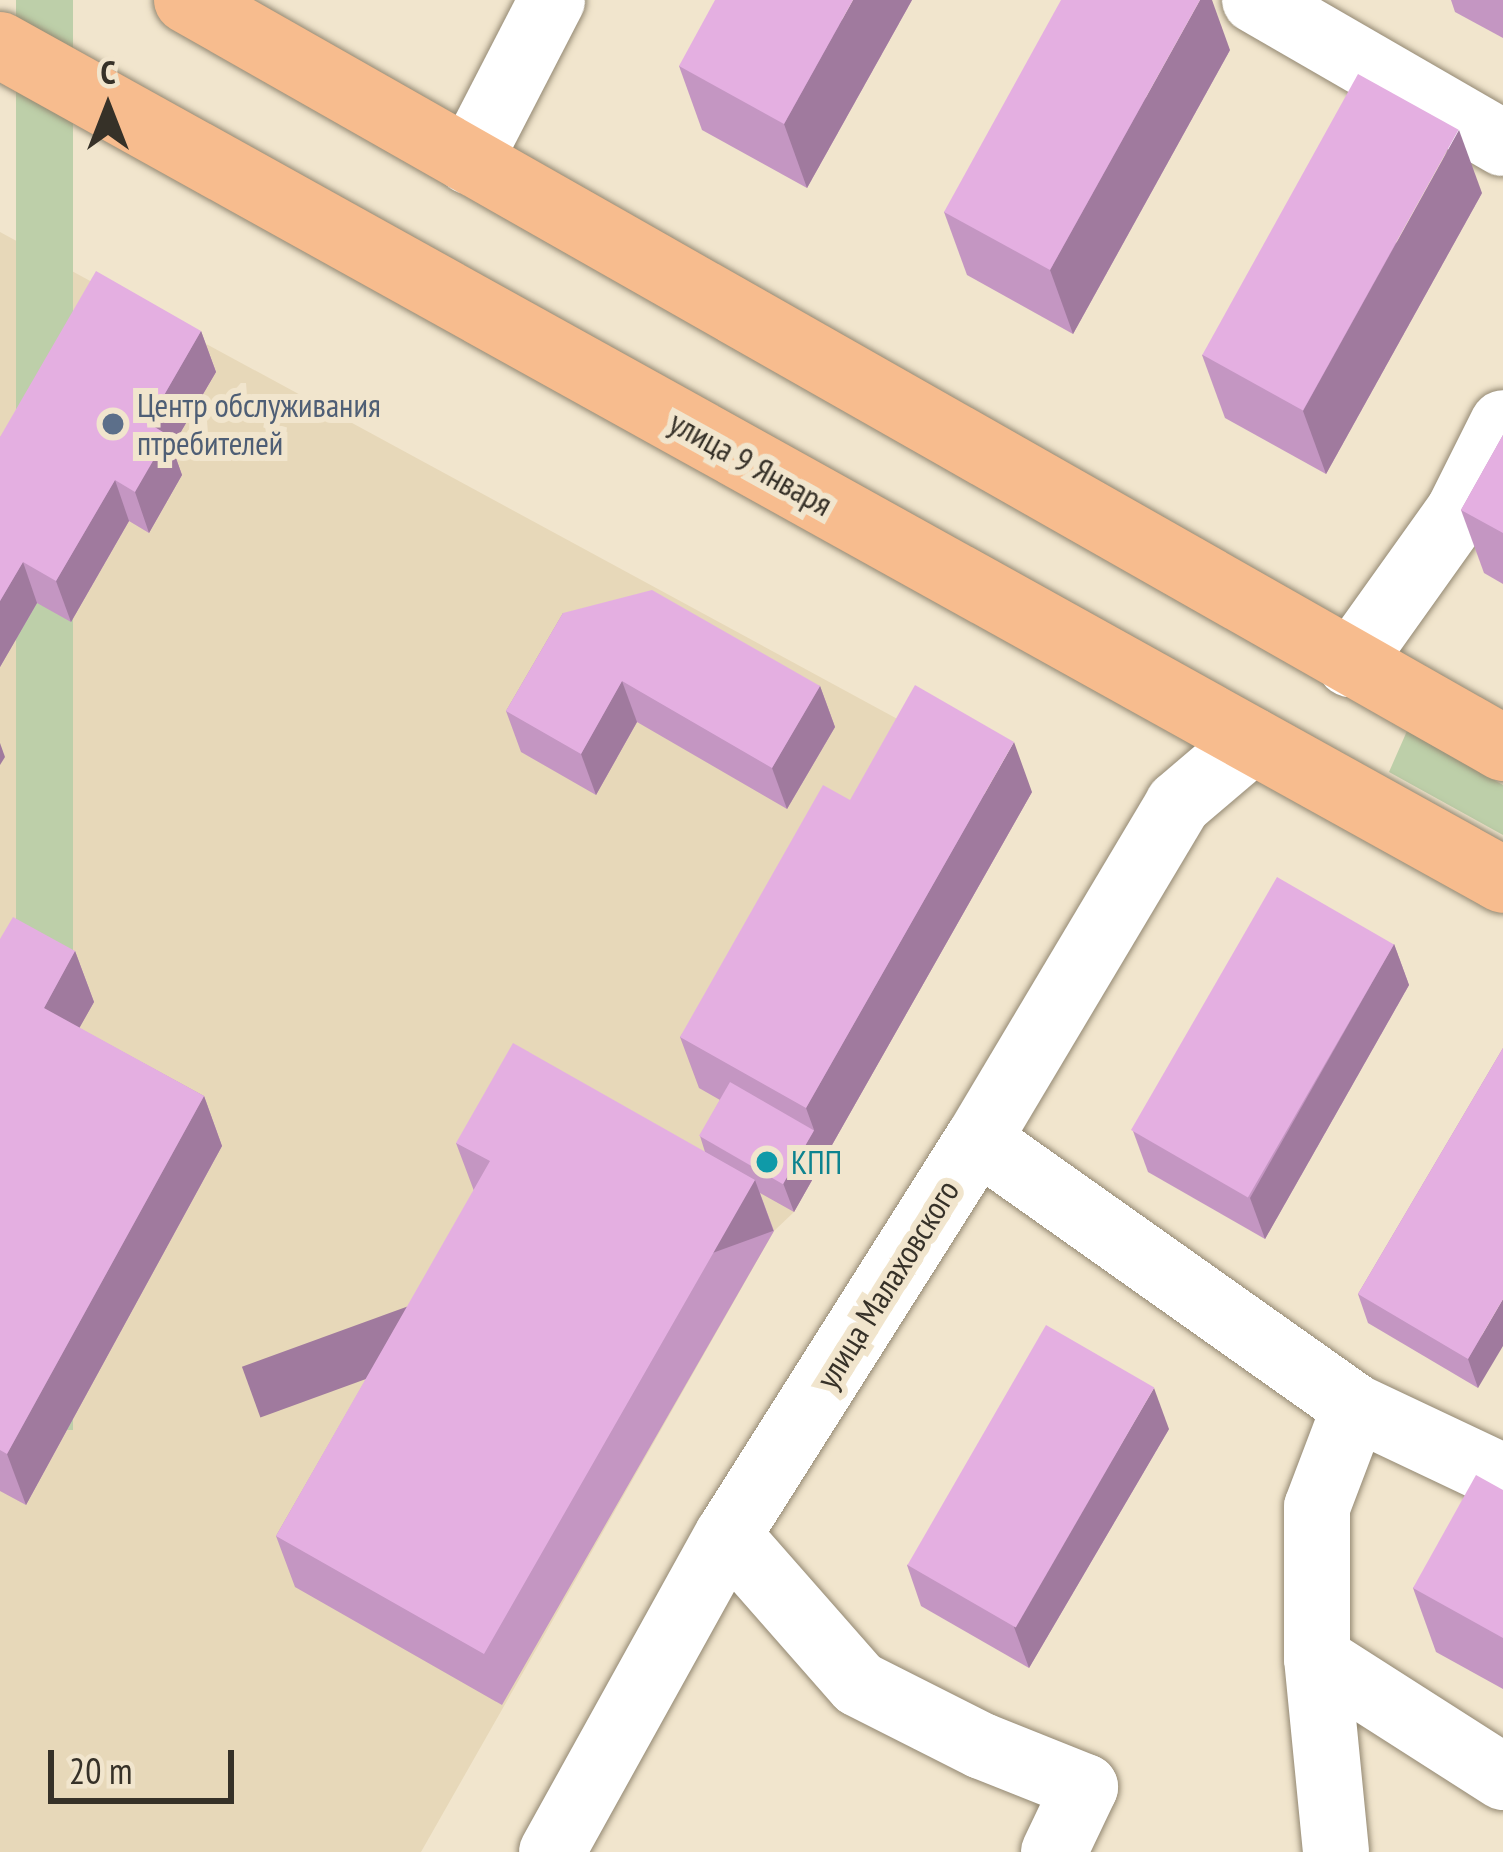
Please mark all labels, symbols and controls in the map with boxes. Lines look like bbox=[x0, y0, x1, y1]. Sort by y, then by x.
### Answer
north arrow bbox=[48, 48, 168, 168]
text: С bbox=[100, 50, 116, 93]
place label: Центр обслуживания птребителей bbox=[137, 385, 381, 463]
street label: улица 9 Января bbox=[663, 402, 839, 524]
marker: Центр обслуживания птребителей bbox=[100, 411, 126, 437]
place label: КПП bbox=[791, 1142, 842, 1182]
marker: КПП bbox=[754, 1149, 780, 1175]
street label: улица Малаховского bbox=[807, 1172, 967, 1396]
scale bar bbox=[54, 1726, 240, 1800]
text: 20 m bbox=[69, 1747, 132, 1794]

